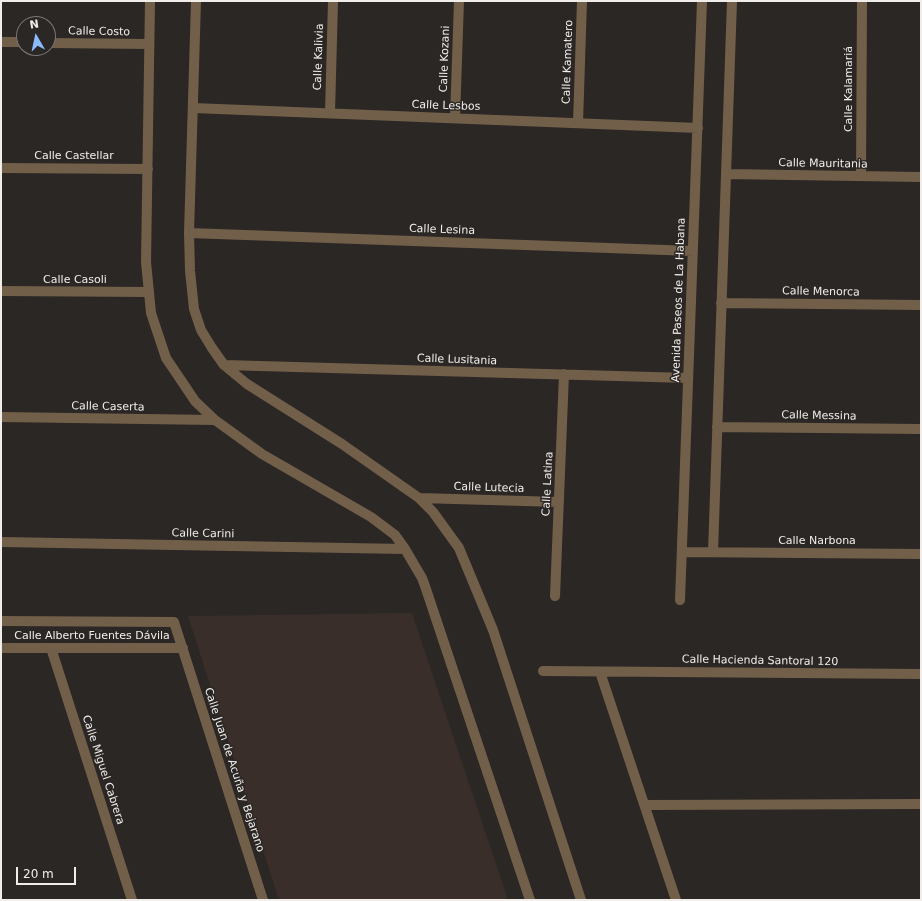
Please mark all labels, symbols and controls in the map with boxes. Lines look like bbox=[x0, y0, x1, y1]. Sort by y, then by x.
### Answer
north arrow bbox=[16, 16, 56, 56]
text: N bbox=[29, 18, 40, 32]
street label: Calle Kamatero bbox=[560, 20, 576, 104]
street label: Calle Kalivia bbox=[311, 23, 327, 91]
street label: Calle Costo bbox=[68, 25, 130, 39]
street label: Calle Kozani bbox=[437, 25, 453, 93]
street label: Calle Kalamariá bbox=[842, 46, 856, 132]
street label: Calle Lesbos bbox=[411, 98, 481, 114]
street label: Calle Castellar bbox=[34, 149, 114, 163]
street label: Calle Mauritania bbox=[778, 157, 868, 171]
street label: Avenida Paseos de La Habana bbox=[670, 217, 688, 383]
street label: Calle Lesina bbox=[409, 222, 475, 238]
street label: Calle Casoli bbox=[43, 273, 107, 287]
street label: Calle Menorca bbox=[782, 285, 860, 299]
street label: Calle Lusitania bbox=[417, 352, 497, 368]
street label: Calle Caserta bbox=[71, 400, 145, 414]
street label: Calle Messina bbox=[781, 409, 857, 423]
street label: Calle Latina bbox=[540, 451, 556, 517]
street label: Calle Lutecia bbox=[453, 480, 525, 496]
street label: Calle Carini bbox=[171, 527, 235, 541]
street label: Calle Narbona bbox=[778, 534, 856, 548]
street label: Calle Alberto Fuentes Dávila bbox=[14, 629, 170, 643]
street label: Calle Hacienda Santoral 120 bbox=[682, 653, 838, 669]
street label: Calle Juan de Acuña y Bejarano bbox=[201, 686, 267, 854]
street label: Calle Miguel Cabrera bbox=[79, 714, 127, 826]
scale bar bbox=[18, 859, 78, 885]
text: 20 m bbox=[23, 867, 54, 881]

